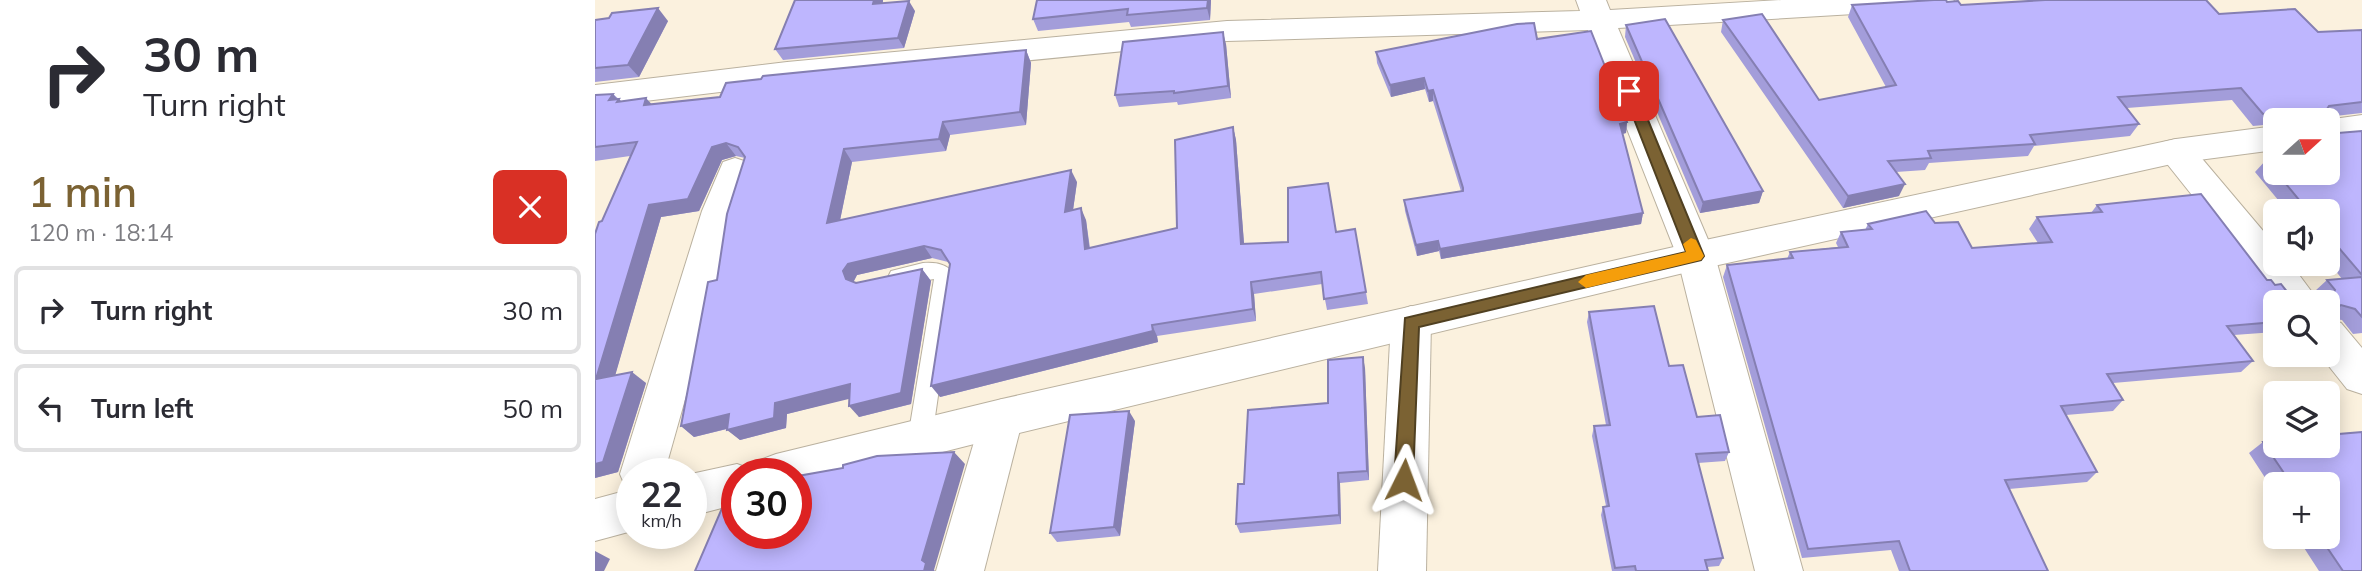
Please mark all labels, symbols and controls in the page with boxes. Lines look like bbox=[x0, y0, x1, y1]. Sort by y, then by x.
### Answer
text: 30 m bbox=[143, 23, 259, 84]
icon: right bbox=[28, 28, 119, 119]
pin bbox=[1599, 61, 1659, 121]
icon: arrive bbox=[1610, 72, 1648, 110]
text: Turn right bbox=[143, 84, 286, 124]
north arrow bbox=[2263, 108, 2340, 186]
map controls bbox=[2263, 108, 2340, 549]
text: 1 min bbox=[28, 165, 137, 218]
button: close bbox=[493, 170, 567, 244]
button: sound bbox=[2263, 199, 2340, 276]
text: 120 m · 18:14 bbox=[28, 218, 173, 247]
button: search bbox=[2263, 290, 2340, 367]
icon: right bbox=[32, 291, 70, 329]
text: Turn right bbox=[91, 294, 212, 327]
text: 30 m bbox=[502, 294, 563, 327]
button: layers bbox=[2263, 381, 2340, 458]
icon: left bbox=[32, 389, 70, 427]
text: Turn left bbox=[91, 392, 193, 425]
text: 50 m bbox=[502, 392, 563, 425]
position arrow bbox=[1367, 443, 1441, 517]
speed limit sign: 30 bbox=[721, 458, 812, 549]
text: 22 bbox=[640, 472, 683, 516]
button: + bbox=[2263, 472, 2340, 549]
text: km/h bbox=[641, 509, 682, 532]

